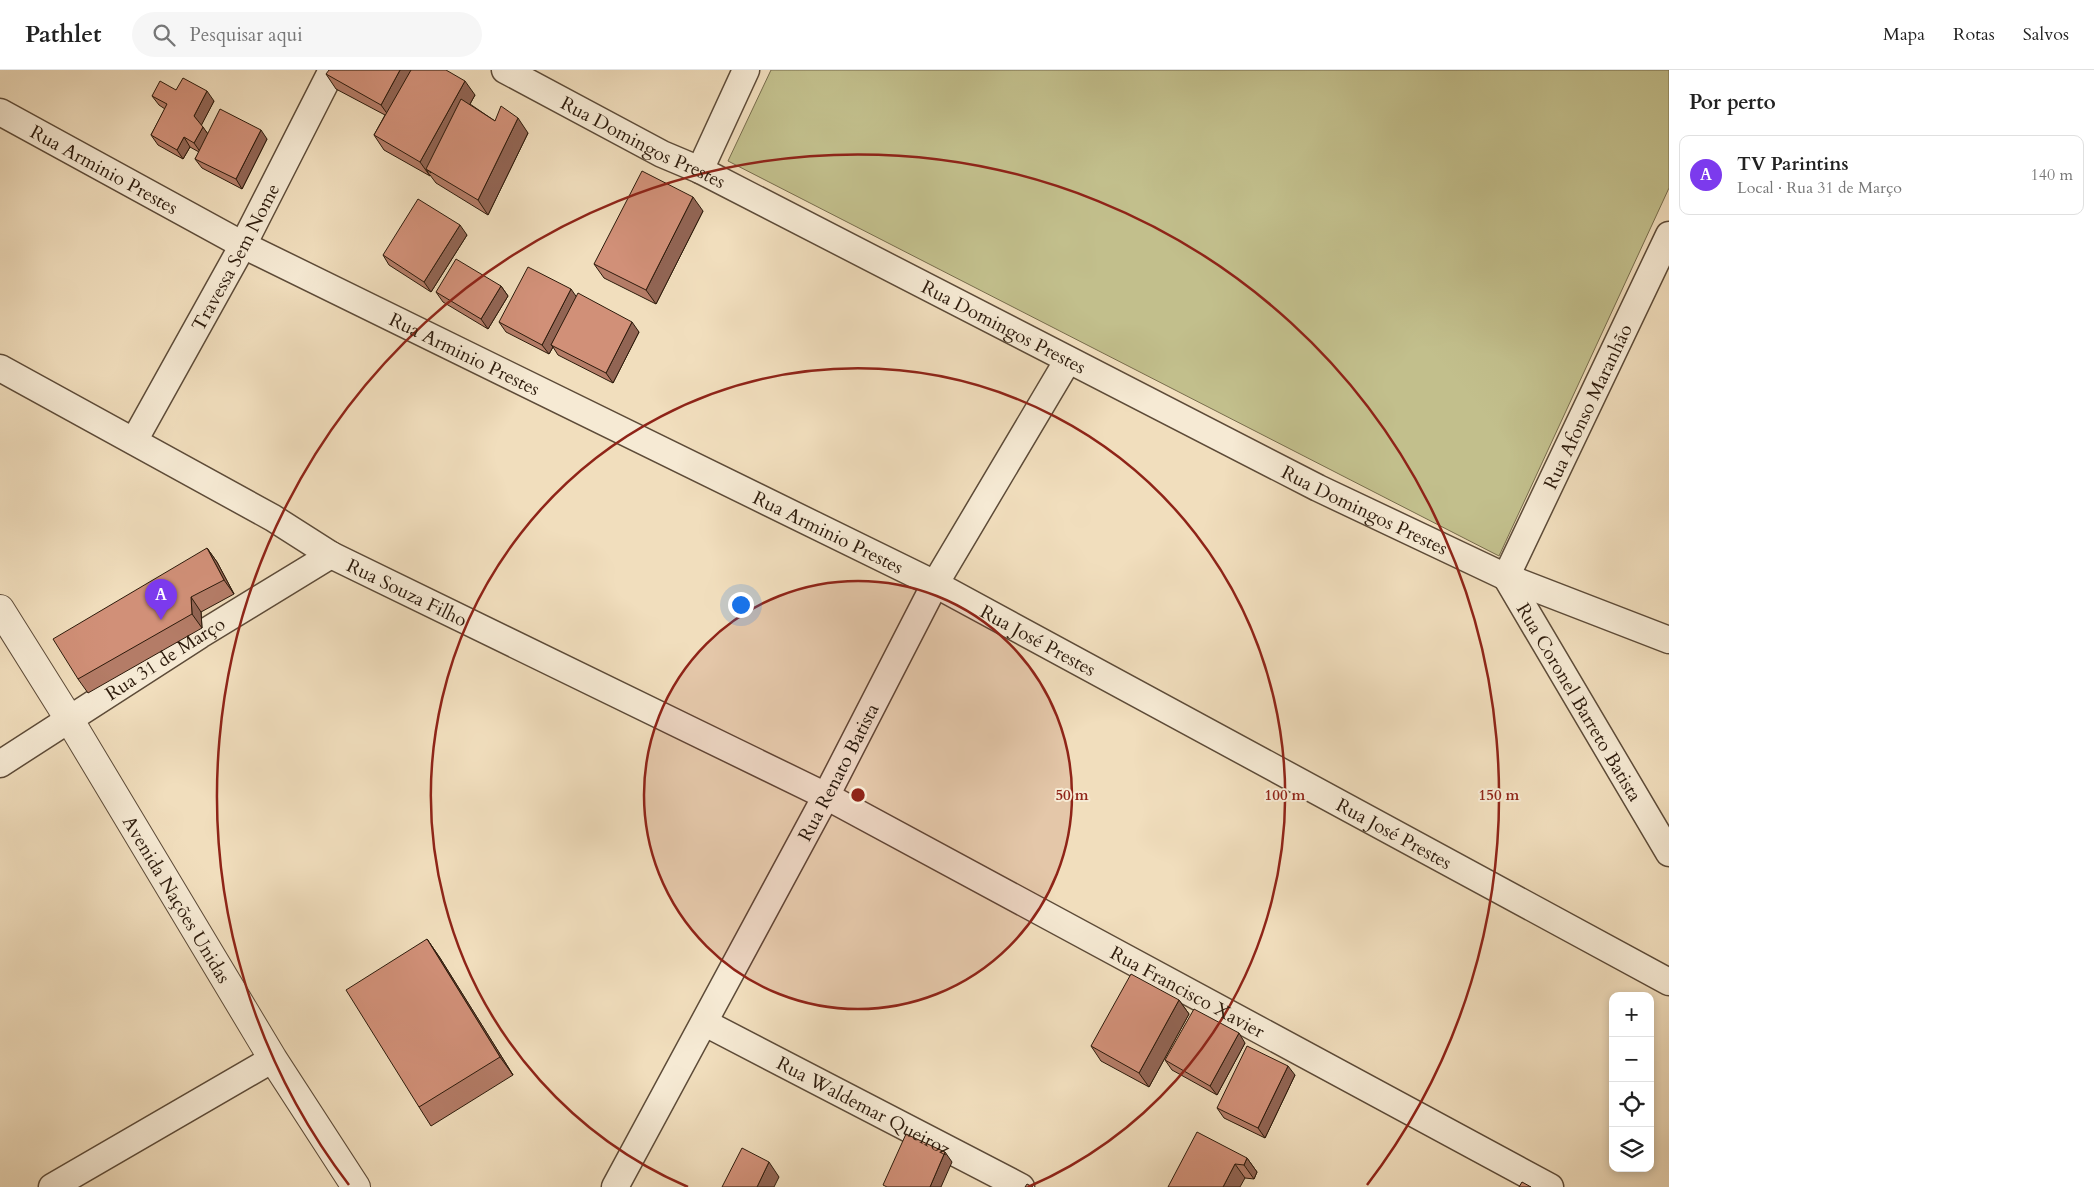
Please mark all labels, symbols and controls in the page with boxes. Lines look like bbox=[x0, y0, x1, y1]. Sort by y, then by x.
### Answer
search box bbox=[132, 12, 482, 57]
text: Pathlet bbox=[25, 18, 102, 51]
icon: search bbox=[150, 21, 178, 49]
text: Pesquisar aqui bbox=[190, 22, 303, 48]
text: Mapa bbox=[1883, 22, 1925, 47]
text: Rotas bbox=[1953, 22, 1995, 47]
text: Salvos bbox=[2023, 22, 2069, 47]
text: Por perto bbox=[1689, 88, 1776, 117]
street label: Rua Domingos Prestes bbox=[556, 90, 730, 195]
street label: Rua Arminio Prestes bbox=[25, 119, 182, 221]
text: TV Parintins bbox=[1737, 151, 1849, 177]
text: A bbox=[1700, 164, 1712, 186]
text: 140 m bbox=[2031, 164, 2073, 186]
text: Local · Rua 31 de Março bbox=[1737, 177, 1902, 199]
street label: Travessa Sem Nome bbox=[186, 179, 286, 336]
street label: Rua Domingos Prestes bbox=[917, 274, 1090, 380]
street label: Rua Arminio Prestes bbox=[385, 307, 544, 402]
street label: Rua Afonso Maranhão bbox=[1538, 320, 1639, 494]
street label: Rua Domingos Prestes bbox=[1277, 459, 1452, 562]
street label: Rua Arminio Prestes bbox=[748, 485, 908, 581]
street label: Rua Souza Filho bbox=[342, 553, 471, 633]
pin: A bbox=[145, 579, 177, 620]
your location bbox=[728, 592, 754, 618]
street label: Rua Coronel Barreto Batista bbox=[1510, 598, 1648, 806]
street label: Rua José Prestes bbox=[975, 599, 1100, 683]
street label: Rua 31 de Março bbox=[100, 611, 230, 707]
street label: Rua Renato Batista bbox=[792, 699, 885, 846]
text: 50 m bbox=[1055, 785, 1089, 805]
text: 100 m bbox=[1265, 785, 1306, 805]
text: 150 m bbox=[1479, 785, 1520, 805]
centre of rings bbox=[849, 786, 867, 804]
street label: Rua José Prestes bbox=[1331, 792, 1456, 876]
street label: Avenida Nações Unidas bbox=[116, 811, 237, 988]
street label: Rua Francisco Xavier bbox=[1105, 940, 1269, 1045]
map controls bbox=[1609, 992, 1654, 1172]
button: + bbox=[1609, 992, 1654, 1037]
button: − bbox=[1609, 1037, 1654, 1082]
street label: Rua Waldemar Queiroz bbox=[772, 1050, 955, 1162]
button: locate bbox=[1609, 1082, 1654, 1127]
button: layers bbox=[1609, 1127, 1654, 1172]

